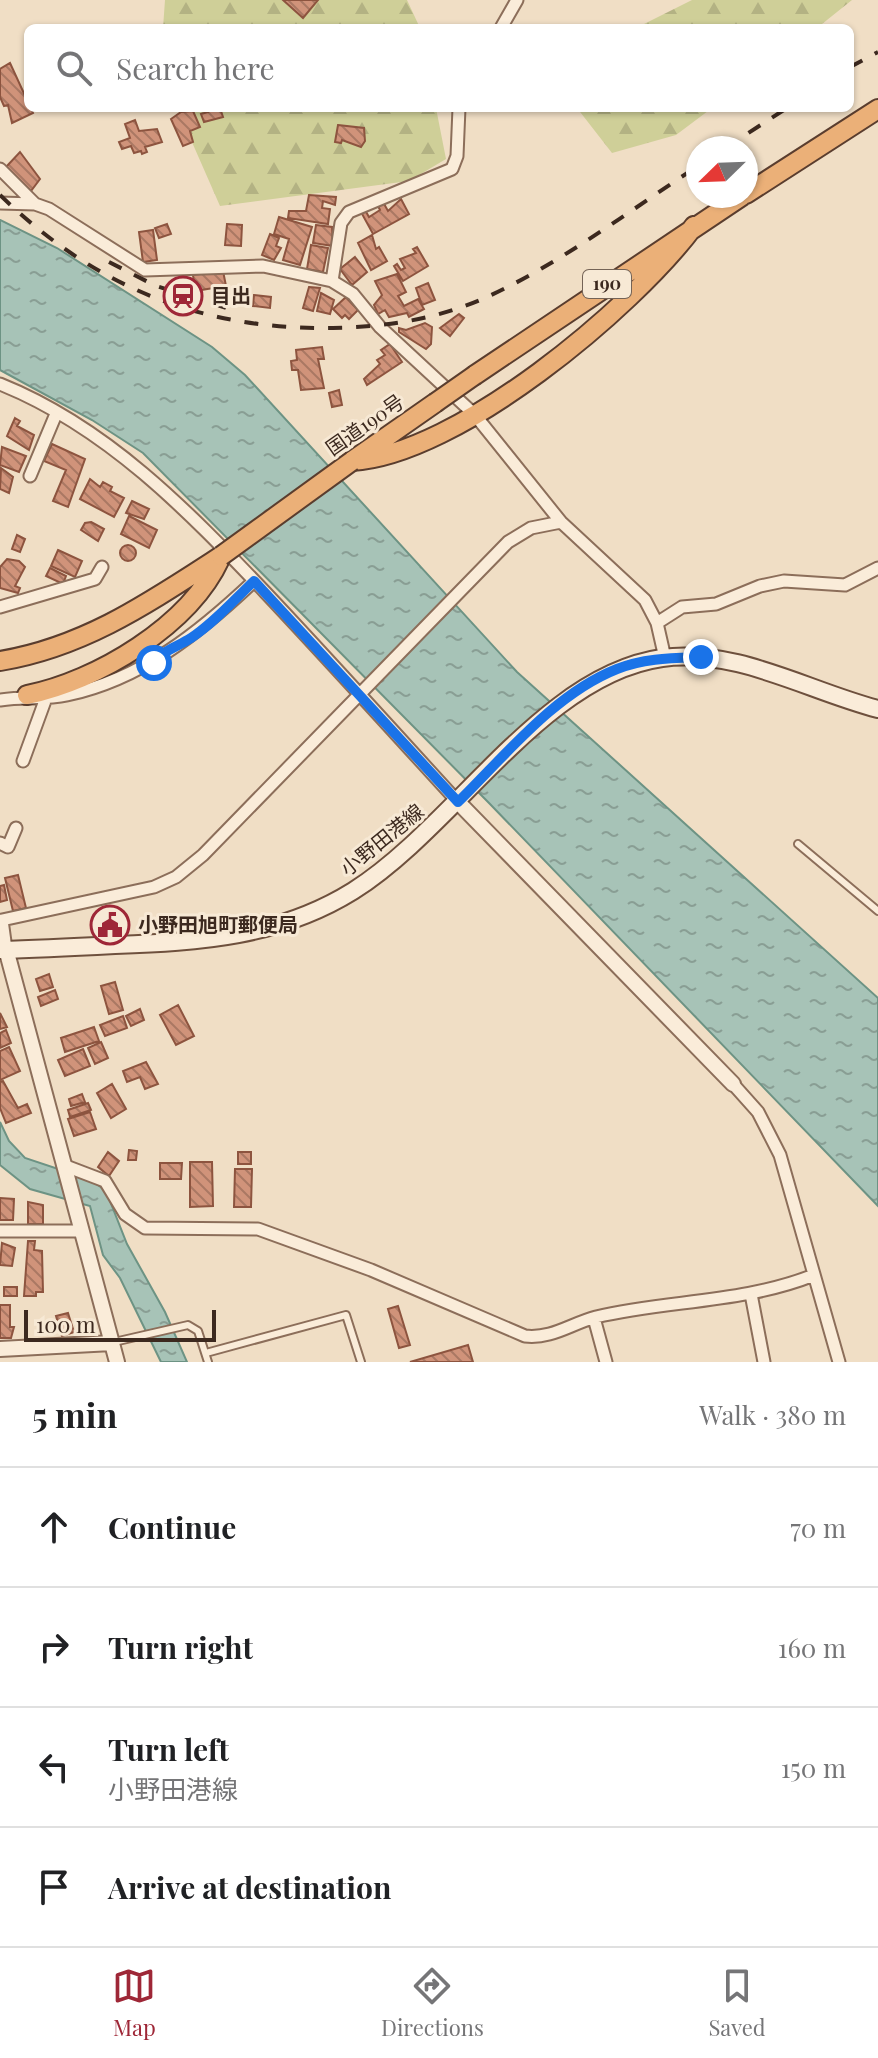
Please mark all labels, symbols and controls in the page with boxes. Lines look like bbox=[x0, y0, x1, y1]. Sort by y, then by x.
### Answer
search box bbox=[24, 24, 854, 112]
icon: search bbox=[52, 46, 96, 90]
text: Search here bbox=[116, 48, 275, 88]
north arrow bbox=[686, 136, 758, 208]
road number: 190 bbox=[583, 270, 631, 298]
station icon: 目出 bbox=[162, 275, 204, 317]
place label: 目出 bbox=[211, 281, 251, 308]
street label: 国道190号 bbox=[320, 387, 409, 461]
route end bbox=[683, 639, 719, 675]
route start bbox=[136, 645, 172, 681]
street label: 小野田港線 bbox=[334, 797, 428, 881]
public building icon: 小野田旭町郵便局 bbox=[89, 904, 131, 946]
place label: 小野田旭町郵便局 bbox=[138, 910, 298, 937]
scale bar bbox=[24, 1306, 216, 1342]
text: 100 m bbox=[36, 1309, 96, 1339]
text: 5 min bbox=[32, 1391, 117, 1437]
text: Walk · 380 m bbox=[699, 1397, 846, 1432]
icon: ahead bbox=[32, 1505, 76, 1549]
text: Continue bbox=[108, 1507, 236, 1547]
text: 70 m bbox=[790, 1510, 846, 1545]
icon: right bbox=[32, 1625, 76, 1669]
text: Turn right bbox=[108, 1627, 253, 1667]
text: 160 m bbox=[778, 1630, 846, 1665]
text: Turn left bbox=[108, 1729, 229, 1769]
icon: left bbox=[32, 1745, 76, 1789]
text: 150 m bbox=[781, 1750, 846, 1785]
text: 小野田港線 bbox=[108, 1771, 238, 1806]
icon: arrive bbox=[32, 1865, 76, 1909]
text: Arrive at destination bbox=[108, 1867, 391, 1907]
tab: Map bbox=[112, 1964, 156, 2042]
tab: Directions bbox=[381, 1964, 484, 2042]
tab: Saved bbox=[708, 1964, 766, 2042]

